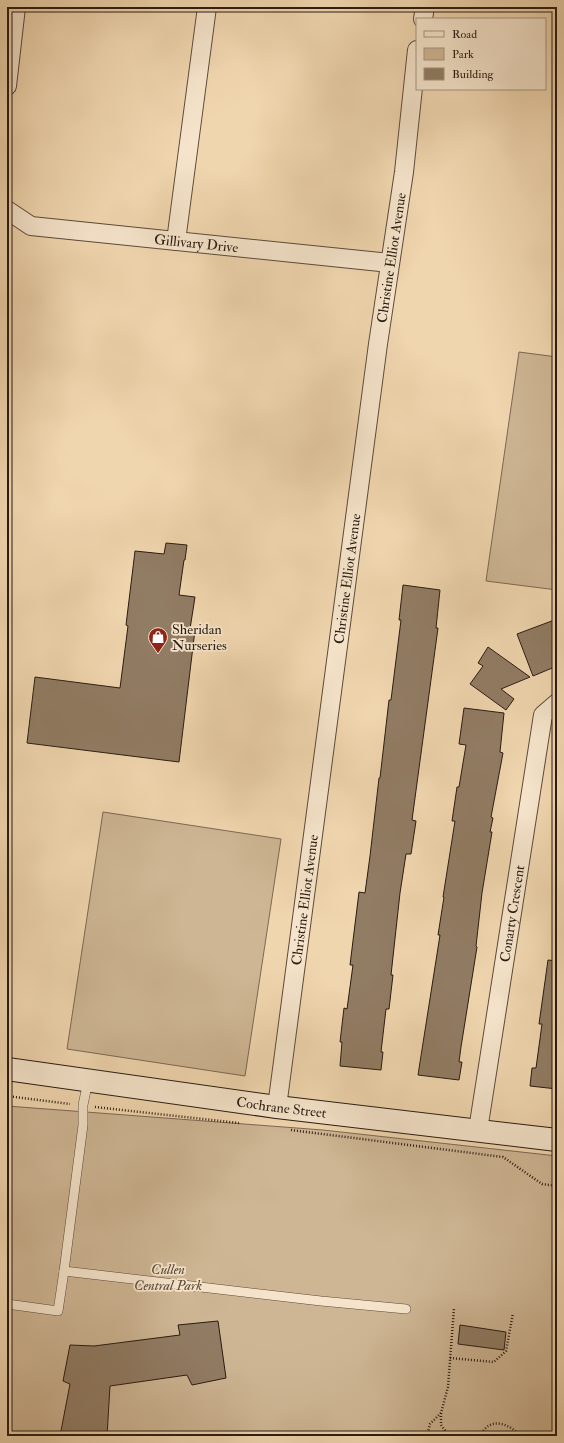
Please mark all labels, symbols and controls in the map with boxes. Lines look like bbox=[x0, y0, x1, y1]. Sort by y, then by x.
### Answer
legend bbox=[416, 18, 546, 90]
text: Road bbox=[452, 27, 477, 42]
text: Park bbox=[452, 47, 474, 62]
text: Building bbox=[452, 67, 495, 82]
street label: Christine Elliot Avenue bbox=[373, 191, 410, 324]
street label: Gillivary Drive bbox=[153, 231, 239, 256]
street label: Christine Elliot Avenue bbox=[330, 512, 365, 645]
place label: Sheridan Nurseries bbox=[172, 621, 227, 654]
shop icon: Sheridan Nurseries bbox=[147, 626, 169, 654]
street label: Christine Elliot Avenue bbox=[288, 833, 322, 966]
street label: Conarty Crescent bbox=[496, 863, 528, 963]
street label: Cochrane Street bbox=[235, 1093, 328, 1122]
park label: Cullen Central Park bbox=[134, 1261, 202, 1294]

